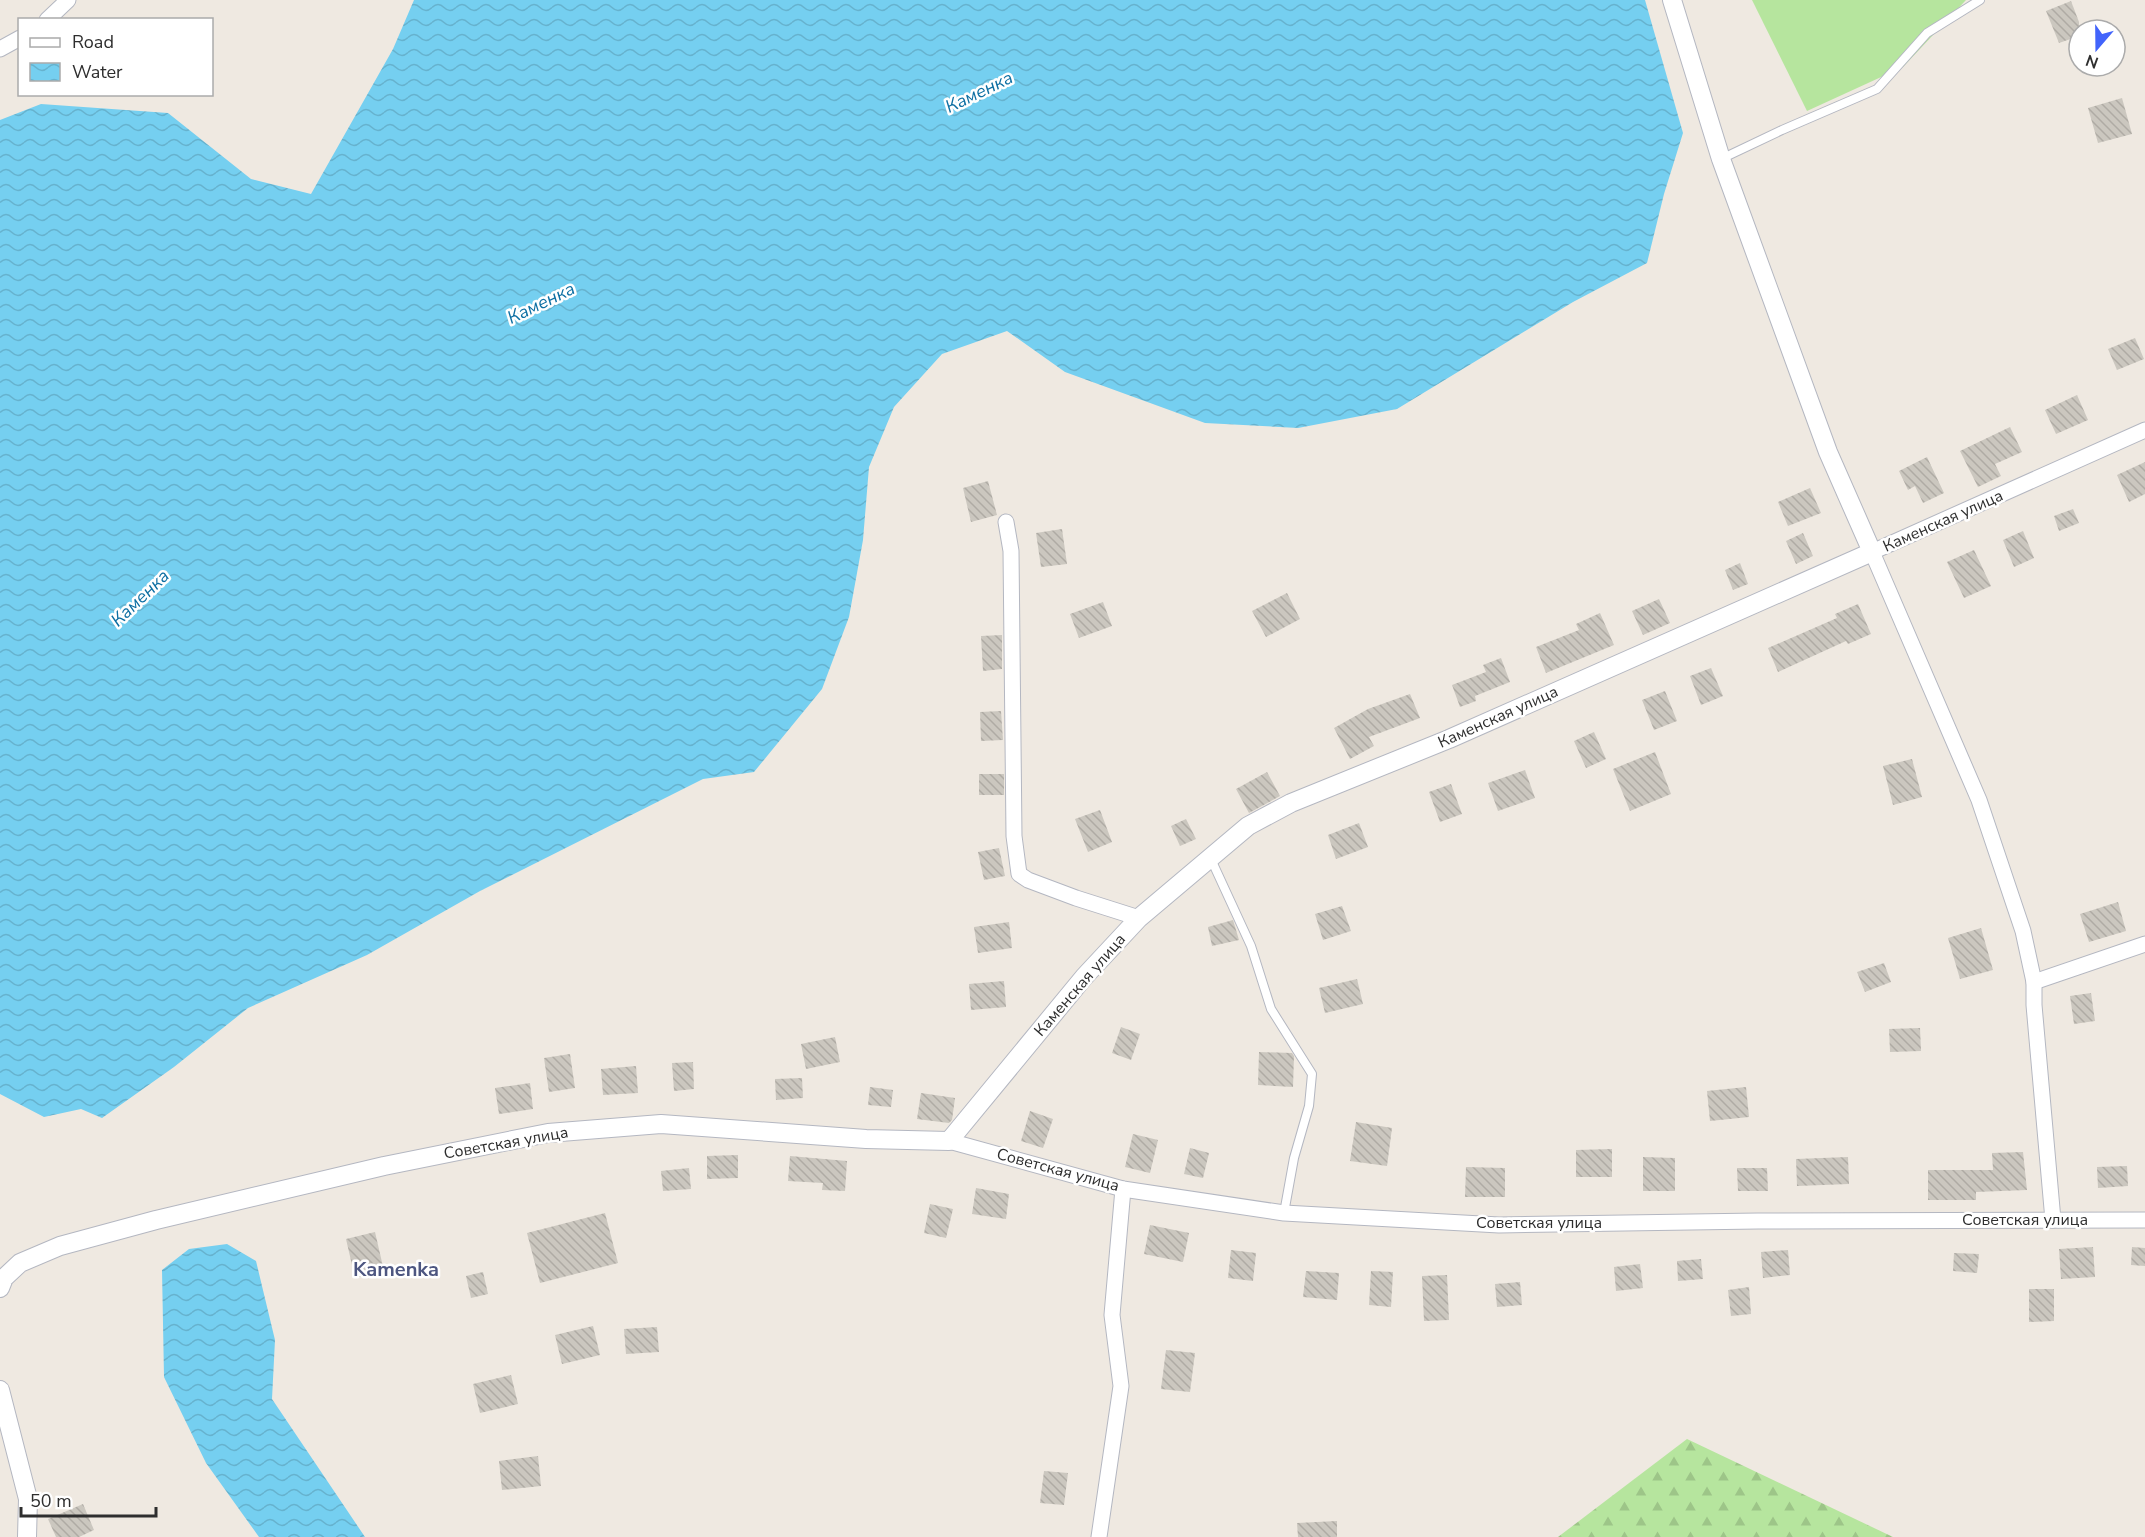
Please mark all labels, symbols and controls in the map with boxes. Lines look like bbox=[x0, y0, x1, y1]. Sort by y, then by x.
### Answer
legend bbox=[18, 18, 213, 96]
north arrow bbox=[2067, 18, 2127, 78]
text: Road bbox=[72, 30, 114, 54]
text: N bbox=[2083, 49, 2102, 74]
text: Water bbox=[72, 60, 123, 84]
water label: Каменка bbox=[941, 65, 1017, 119]
water label: Каменка bbox=[503, 276, 579, 330]
street label: Каменская улица bbox=[1879, 485, 2007, 557]
water label: Каменка bbox=[106, 564, 174, 632]
street label: Каменская улица bbox=[1434, 681, 1562, 753]
street label: Каменская улица bbox=[1029, 929, 1131, 1041]
street label: Советская улица bbox=[442, 1121, 570, 1165]
street label: Советская улица bbox=[994, 1143, 1122, 1197]
street label: Советская улица bbox=[1962, 1209, 2088, 1231]
street label: Советская улица bbox=[1476, 1212, 1602, 1234]
district label: Kamenka bbox=[353, 1256, 439, 1283]
scale bar bbox=[21, 1480, 156, 1518]
text: 50 m bbox=[30, 1489, 72, 1513]

